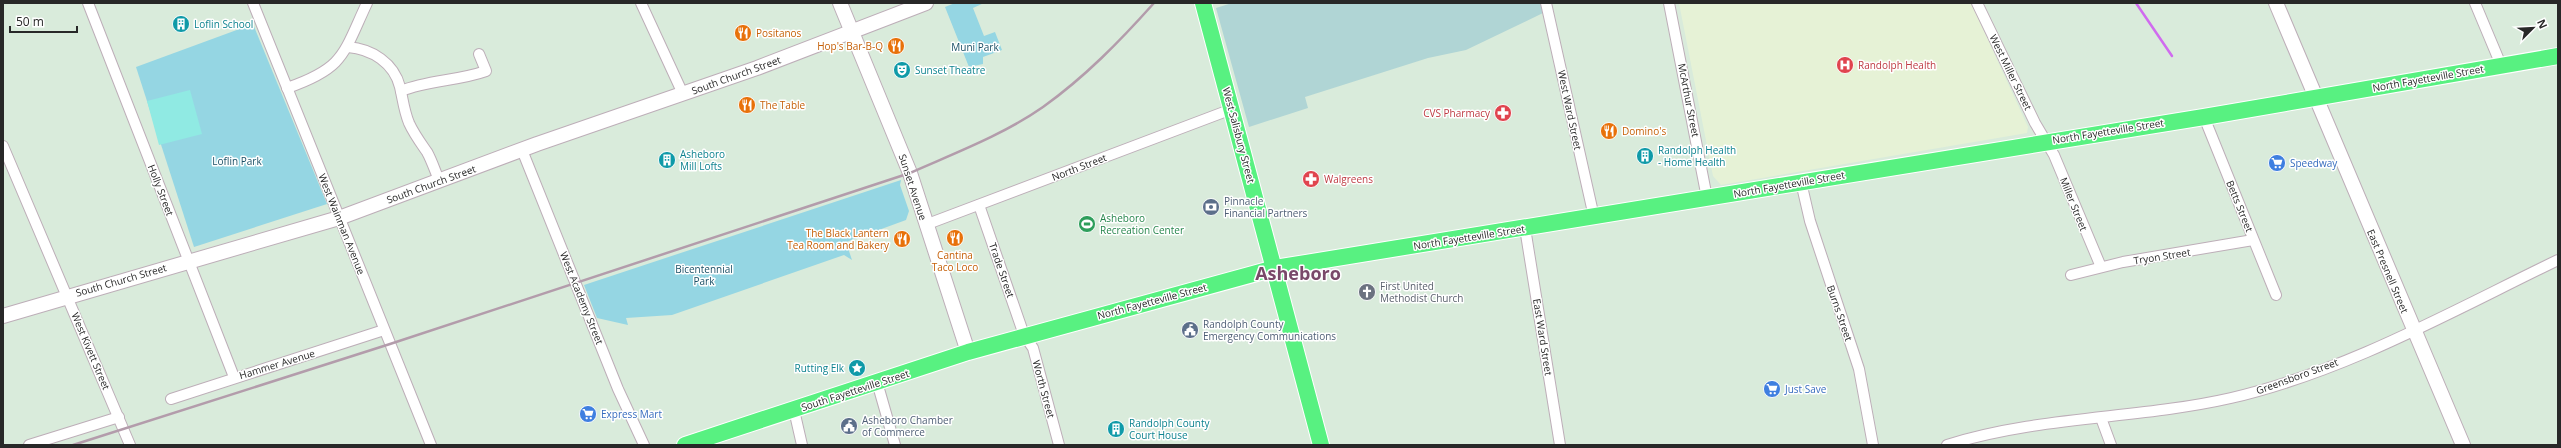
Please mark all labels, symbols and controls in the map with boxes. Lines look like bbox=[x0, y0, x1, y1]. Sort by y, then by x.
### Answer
scale bar bbox=[10, 8, 77, 34]
north arrow bbox=[2513, 8, 2553, 48]
text: 50 m bbox=[16, 13, 44, 30]
building icon: Loflin School bbox=[171, 14, 191, 34]
place label: Loflin School bbox=[194, 17, 253, 31]
text: N bbox=[2534, 17, 2551, 31]
restaurant icon: Positanos bbox=[733, 23, 753, 43]
place label: Positanos bbox=[756, 26, 802, 40]
street label: West Miller Street bbox=[1987, 32, 2036, 113]
restaurant icon: Hop's Bar-B-Q bbox=[886, 36, 906, 56]
place label: Hop's Bar-B-Q bbox=[817, 39, 883, 53]
park label: Muni Park bbox=[951, 40, 999, 54]
street label: South Church Street bbox=[689, 52, 783, 98]
hospital icon: Randolph Health bbox=[1835, 55, 1855, 75]
place label: Randolph Health bbox=[1858, 58, 1936, 72]
theatre icon: Sunset Theatre bbox=[892, 60, 912, 80]
street label: North Fayetteville Street bbox=[2371, 61, 2485, 95]
street label: McArthur Street bbox=[1675, 62, 1703, 138]
place label: Sunset Theatre bbox=[915, 63, 986, 77]
street label: West Ward Street bbox=[1555, 69, 1585, 152]
street label: West Salisbury Street bbox=[1219, 86, 1259, 185]
restaurant icon: The Table bbox=[737, 95, 757, 115]
place label: The Table bbox=[760, 98, 806, 112]
pharmacy icon: CVS Pharmacy bbox=[1493, 103, 1513, 123]
place label: CVS Pharmacy bbox=[1423, 106, 1491, 120]
street label: North Fayetteville Street bbox=[2051, 115, 2165, 147]
restaurant icon: Domino's bbox=[1599, 121, 1619, 141]
place label: Domino's bbox=[1622, 124, 1666, 138]
place label: Randolph Health - Home Health bbox=[1658, 143, 1736, 169]
building icon: Randolph Health - Home Health bbox=[1635, 146, 1655, 166]
place label: Asheboro Mill Lofts bbox=[680, 147, 725, 173]
building icon: Asheboro Mill Lofts bbox=[657, 150, 677, 170]
street label: North Street bbox=[1049, 150, 1109, 184]
street label: Sunset Avenue bbox=[896, 152, 930, 222]
supermarket icon: Speedway bbox=[2267, 153, 2287, 173]
park label: Loflin Park bbox=[212, 154, 262, 168]
place label: Speedway bbox=[2290, 156, 2338, 170]
street label: South Church Street bbox=[384, 161, 478, 207]
street label: Holly Street bbox=[145, 162, 177, 218]
street label: North Fayetteville Street bbox=[1732, 167, 1846, 201]
pharmacy icon: Walgreens bbox=[1301, 169, 1321, 189]
street label: West Wainman Avenue bbox=[315, 171, 369, 277]
place label: Walgreens bbox=[1324, 172, 1373, 186]
street label: Miller Street bbox=[2057, 175, 2091, 233]
street label: Betts Street bbox=[2223, 178, 2257, 234]
place label: Pinnacle Financial Partners bbox=[1224, 194, 1308, 220]
bank icon: Pinnacle Financial Partners bbox=[1201, 197, 1221, 217]
place label: Asheboro Recreation Center bbox=[1100, 211, 1184, 237]
sports icon: Asheboro Recreation Center bbox=[1077, 214, 1097, 234]
street label: North Fayetteville Street bbox=[1412, 221, 1526, 253]
place label: The Black Lantern Tea Room and Bakery bbox=[787, 226, 890, 252]
street label: East Presnell Street bbox=[2364, 227, 2412, 315]
restaurant icon: Cantina Taco Loco bbox=[945, 228, 965, 248]
restaurant icon: The Black Lantern Tea Room and Bakery bbox=[892, 229, 912, 249]
street label: Trade Street bbox=[986, 241, 1018, 300]
street label: Tryon Street bbox=[2133, 245, 2192, 267]
place label: Cantina Taco Loco bbox=[932, 248, 978, 274]
street label: West Academy Street bbox=[557, 249, 607, 347]
street label: South Church Street bbox=[74, 260, 169, 300]
district label: Asheboro bbox=[1255, 261, 1341, 285]
park label: Bicentennial Park bbox=[675, 262, 733, 288]
place label: First United Methodist Church bbox=[1380, 279, 1463, 305]
street label: North Fayetteville Street bbox=[1096, 280, 1209, 322]
church icon: First United Methodist Church bbox=[1357, 282, 1377, 302]
street label: Burns Street bbox=[1824, 283, 1856, 343]
street label: East Ward Street bbox=[1530, 298, 1556, 377]
street label: West Kivett Street bbox=[68, 310, 114, 392]
place label: Randolph County Emergency Communications bbox=[1203, 317, 1336, 343]
public building icon: Randolph County Emergency Communications bbox=[1180, 320, 1200, 340]
street label: Hammer Avenue bbox=[237, 346, 317, 382]
street label: Greensboro Street bbox=[2254, 355, 2340, 397]
place icon: Rutting Elk bbox=[847, 358, 867, 378]
street label: Worth Street bbox=[1030, 358, 1059, 420]
place label: Rutting Elk bbox=[795, 361, 845, 375]
street label: South Fayetteville Street bbox=[799, 366, 911, 414]
supermarket icon: Just Save bbox=[1762, 379, 1782, 399]
place label: Just Save bbox=[1784, 382, 1827, 396]
supermarket icon: Express Mart bbox=[578, 404, 598, 424]
place label: Express Mart bbox=[601, 407, 662, 421]
place label: Asheboro Chamber of Commerce bbox=[862, 413, 953, 439]
public building icon: Asheboro Chamber of Commerce bbox=[839, 416, 859, 436]
place label: Randolph County Court House bbox=[1129, 416, 1211, 442]
building icon: Randolph County Court House bbox=[1106, 419, 1126, 439]

